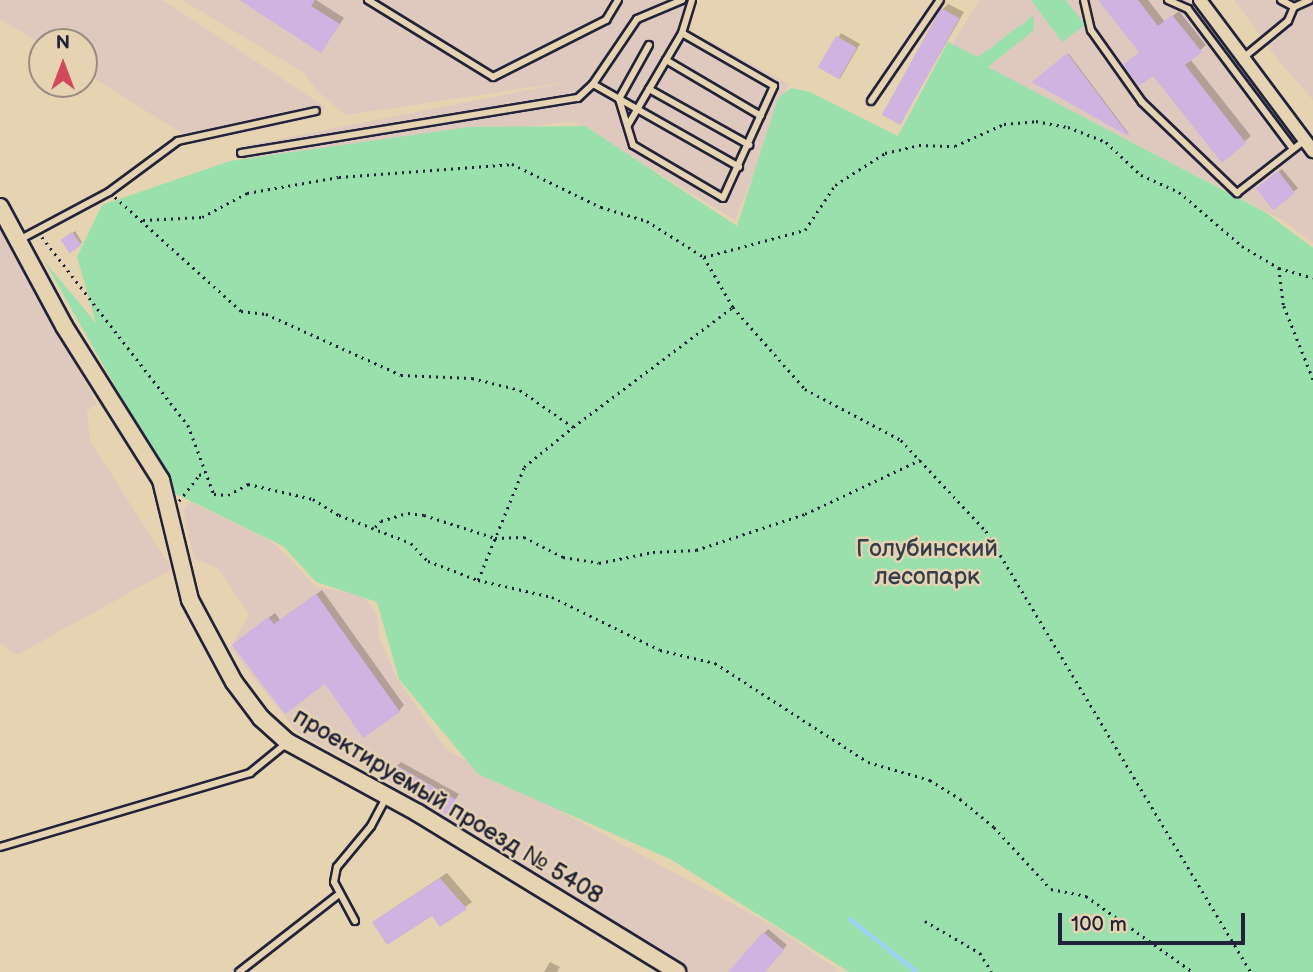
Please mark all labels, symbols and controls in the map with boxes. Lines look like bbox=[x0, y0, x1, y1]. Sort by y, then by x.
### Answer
north arrow bbox=[28, 28, 98, 98]
text: N bbox=[56, 32, 70, 55]
park label: Голубинский лесопарк bbox=[856, 535, 998, 591]
street label: проектируемый проезд № 5408 bbox=[288, 702, 608, 910]
scale bar bbox=[1061, 898, 1248, 942]
text: 100 m bbox=[1071, 912, 1127, 937]

